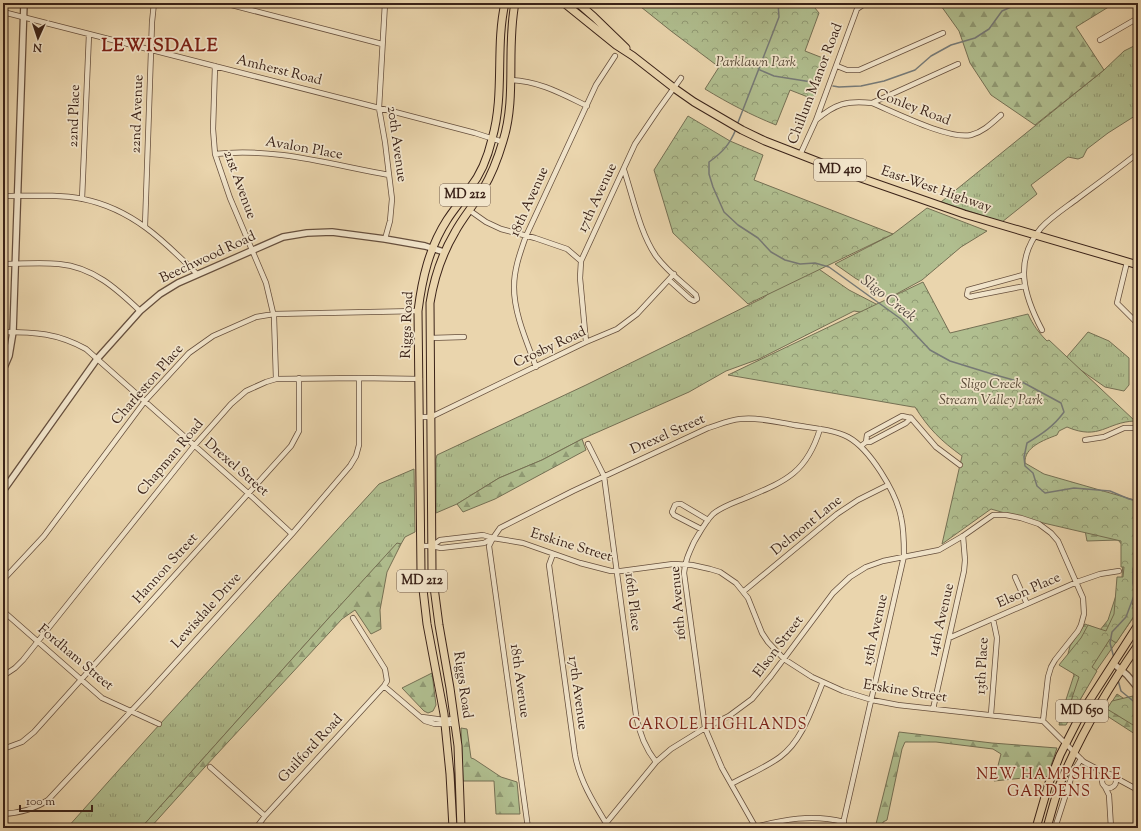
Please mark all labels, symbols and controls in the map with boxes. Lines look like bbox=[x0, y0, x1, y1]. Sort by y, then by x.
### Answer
north arrow bbox=[18, 18, 58, 58]
street label: Chillum Manor Road bbox=[784, 20, 848, 148]
district label: LEWISDALE bbox=[101, 34, 219, 60]
text: N bbox=[33, 39, 43, 55]
street label: Amherst Road bbox=[234, 51, 324, 91]
park label: Parklawn Park bbox=[716, 53, 797, 73]
street label: 22nd Avenue bbox=[127, 74, 149, 154]
street label: 22nd Place bbox=[64, 84, 86, 148]
street label: Conley Road bbox=[873, 85, 953, 131]
street label: 20th Avenue bbox=[381, 105, 411, 183]
street label: Avalon Place bbox=[264, 132, 344, 166]
street label: 21st Avenue bbox=[217, 148, 261, 222]
road number: MD 410 bbox=[814, 159, 866, 181]
street label: 17th Avenue bbox=[573, 160, 623, 236]
street label: East-West Highway bbox=[878, 162, 994, 218]
street label: 18th Avenue bbox=[506, 164, 554, 240]
road number: MD 212 bbox=[440, 184, 490, 206]
street label: Beechwood Road bbox=[157, 227, 259, 289]
water label: Sligo Creek bbox=[856, 271, 920, 328]
street label: Riggs Road bbox=[397, 291, 419, 359]
street label: Crosby Road bbox=[510, 322, 590, 374]
street label: Charleston Place bbox=[107, 340, 189, 430]
park label: Sligo Creek Stream Valley Park bbox=[939, 375, 1044, 411]
street label: Drexel Street bbox=[627, 410, 709, 460]
street label: Chapman Road bbox=[133, 415, 209, 501]
street label: Drexel Street bbox=[199, 434, 273, 502]
street label: Delmont Lane bbox=[767, 491, 847, 561]
street label: Erskine Street bbox=[528, 524, 615, 568]
street label: Hannon Street bbox=[129, 529, 203, 609]
street label: 16th Avenue bbox=[666, 565, 692, 641]
street label: Elson Place bbox=[994, 568, 1064, 614]
street label: Lewisdale Drive bbox=[167, 569, 247, 653]
road number: MD 212 bbox=[397, 570, 447, 592]
street label: 16th Place bbox=[619, 572, 645, 632]
street label: 14th Avenue bbox=[924, 581, 960, 659]
street label: 15th Avenue bbox=[858, 593, 894, 667]
street label: Elson Street bbox=[749, 612, 809, 682]
street label: Fordham Street bbox=[33, 620, 117, 696]
street label: 13th Place bbox=[972, 637, 994, 695]
street label: 18th Avenue bbox=[504, 643, 534, 719]
street label: Riggs Road bbox=[447, 650, 477, 720]
street label: 17th Avenue bbox=[562, 655, 592, 731]
street label: Erskine Street bbox=[862, 676, 949, 709]
road number: MD 650 bbox=[1056, 700, 1108, 722]
street label: Guilford Road bbox=[274, 710, 348, 788]
district label: CAROLE HIGHLANDS bbox=[629, 715, 808, 736]
district label: NEW HAMPSHIRE GARDENS bbox=[976, 765, 1122, 803]
scale bar bbox=[20, 787, 92, 813]
text: 100 m bbox=[26, 793, 55, 811]

